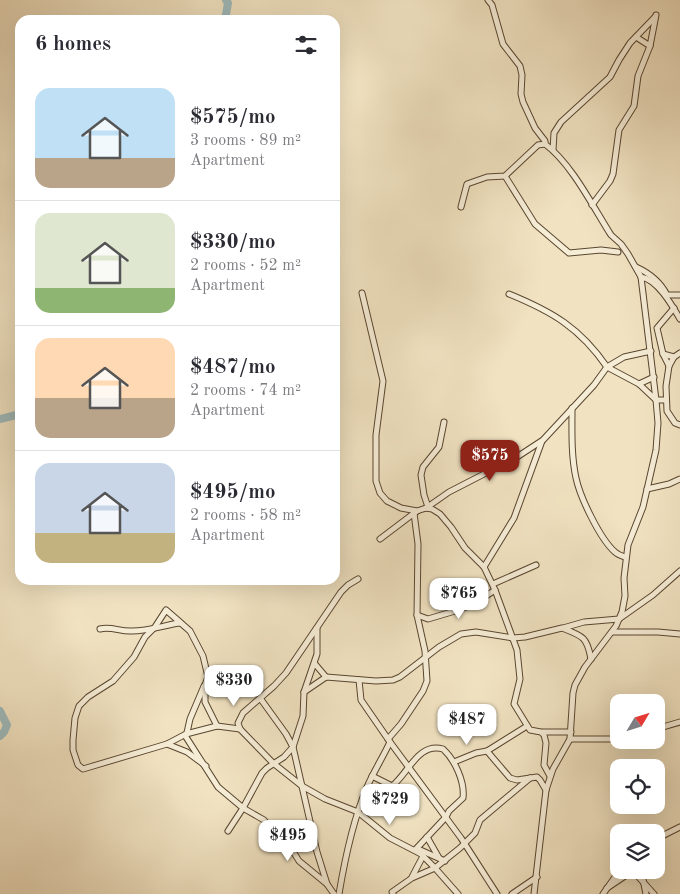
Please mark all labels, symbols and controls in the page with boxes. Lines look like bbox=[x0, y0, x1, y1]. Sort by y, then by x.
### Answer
icon: filters bbox=[292, 31, 320, 59]
text: 6 homes bbox=[35, 34, 111, 55]
text: $575/mo bbox=[190, 107, 276, 128]
icon: home bbox=[75, 108, 135, 168]
text: 3 rooms · 89 m² bbox=[190, 133, 301, 149]
text: Apartment bbox=[190, 153, 265, 169]
text: $330/mo bbox=[190, 232, 276, 253]
icon: home bbox=[75, 233, 135, 293]
text: 2 rooms · 52 m² bbox=[190, 258, 301, 274]
text: Apartment bbox=[190, 278, 265, 294]
text: $487/mo bbox=[190, 357, 276, 378]
icon: home bbox=[75, 358, 135, 418]
text: 2 rooms · 74 m² bbox=[190, 383, 301, 399]
text: Apartment bbox=[190, 403, 265, 419]
pin: $575 bbox=[460, 440, 520, 482]
text: $575 bbox=[471, 448, 509, 464]
text: $495/mo bbox=[190, 482, 276, 503]
icon: home bbox=[75, 483, 135, 543]
text: 2 rooms · 58 m² bbox=[190, 508, 301, 524]
text: Apartment bbox=[190, 528, 265, 544]
pin: $765 bbox=[429, 578, 489, 620]
text: $765 bbox=[440, 586, 478, 602]
pin: $330 bbox=[204, 664, 264, 707]
text: $330 bbox=[215, 673, 253, 689]
north arrow bbox=[610, 694, 665, 749]
map controls bbox=[610, 694, 665, 879]
pin: $487 bbox=[437, 704, 497, 746]
text: $487 bbox=[448, 712, 486, 728]
button: locate bbox=[610, 759, 665, 814]
pin: $729 bbox=[360, 784, 420, 826]
text: $729 bbox=[371, 792, 409, 808]
pin: $495 bbox=[258, 820, 318, 862]
button: layers bbox=[610, 824, 665, 879]
text: $495 bbox=[269, 828, 307, 844]

